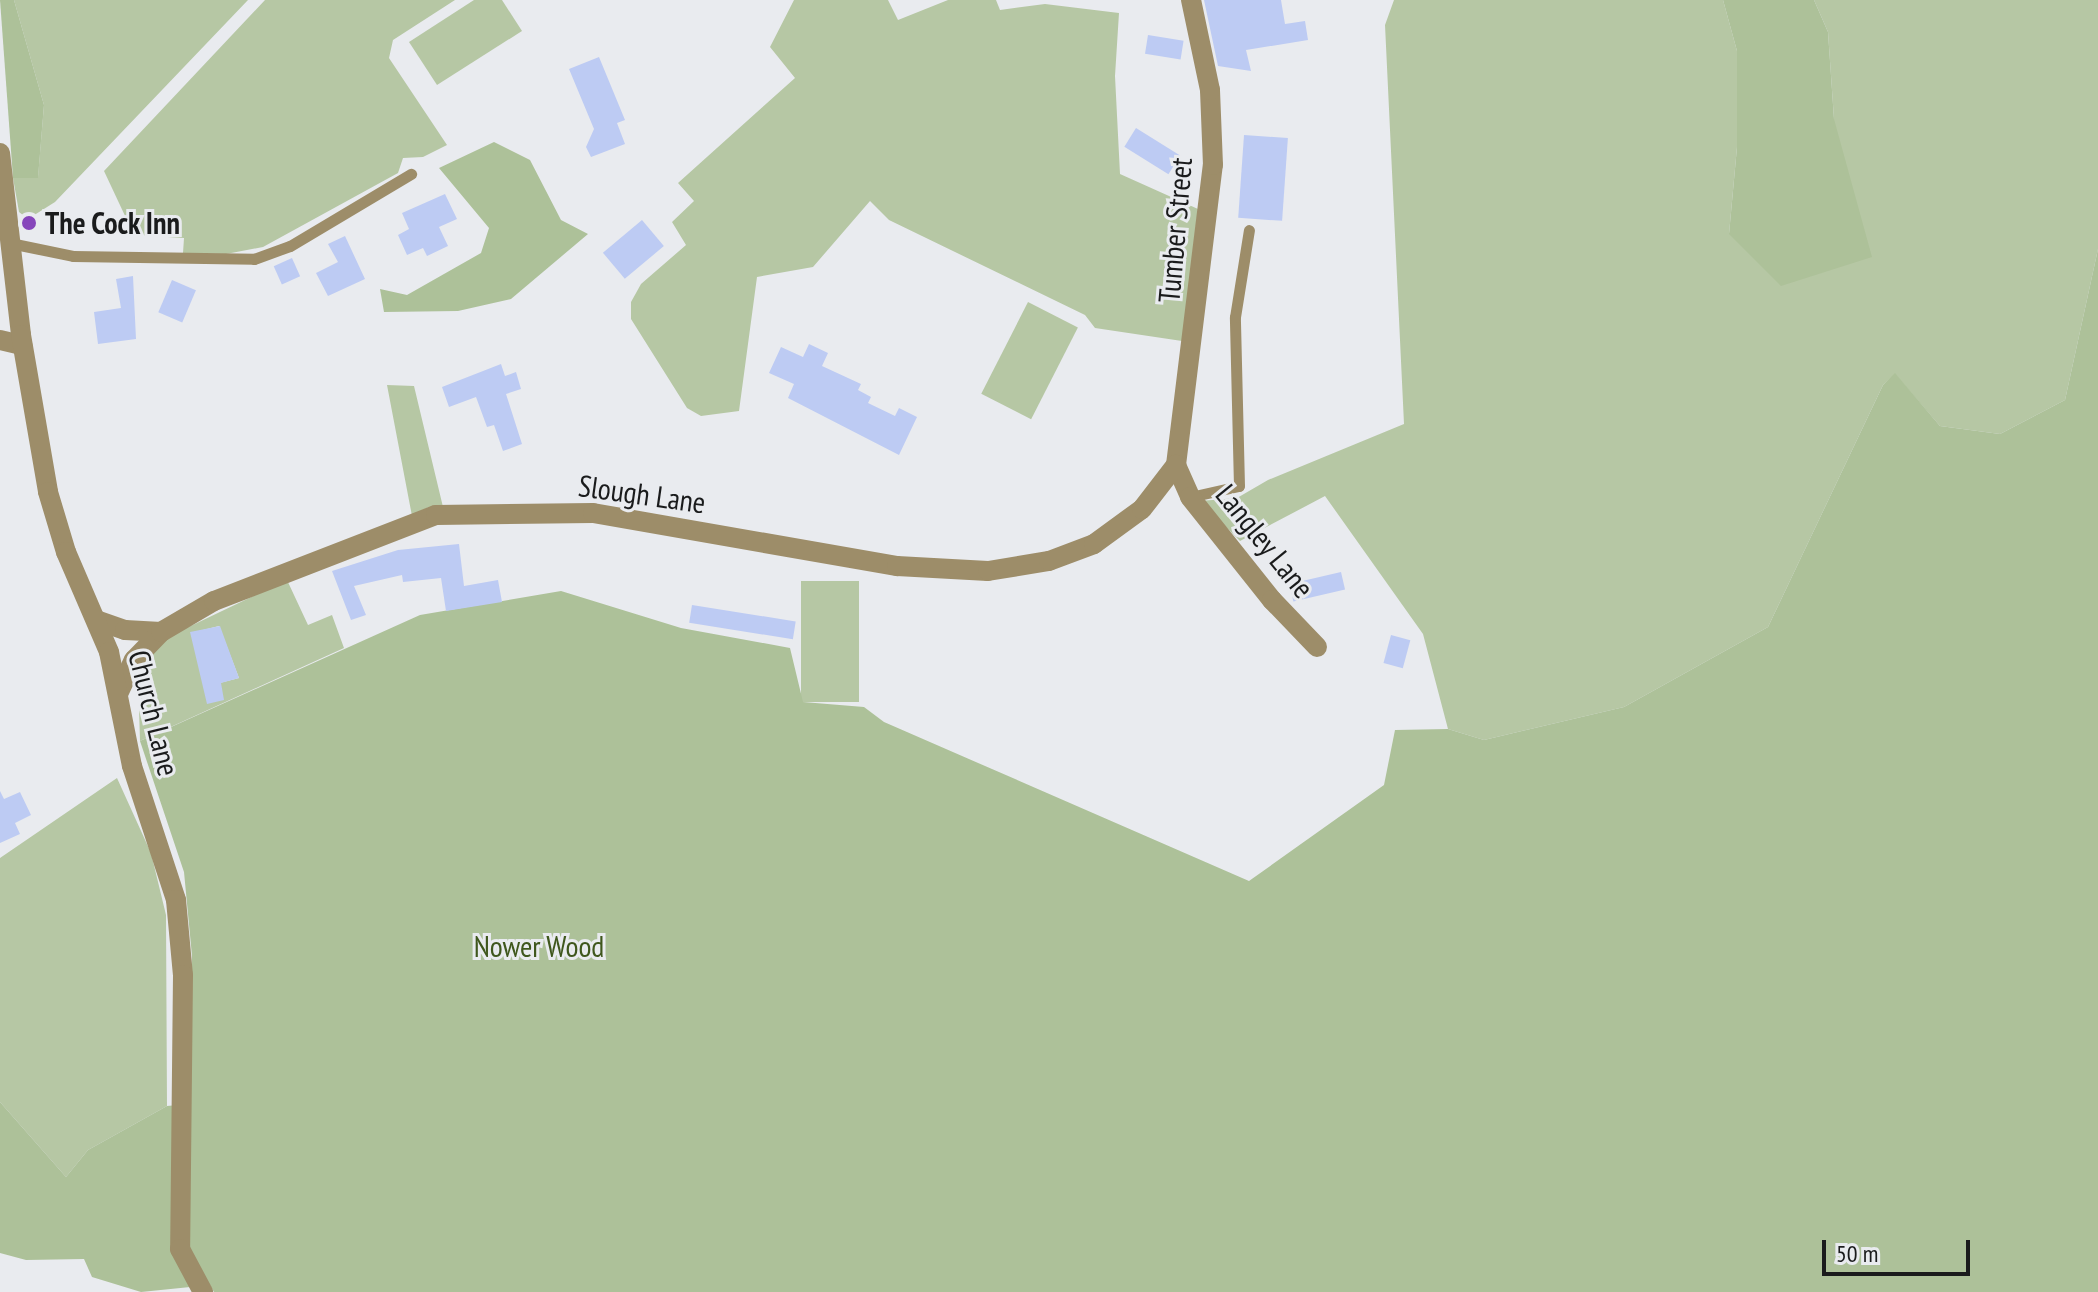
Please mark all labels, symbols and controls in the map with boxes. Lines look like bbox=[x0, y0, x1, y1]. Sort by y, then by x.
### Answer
street label: Tumber Street bbox=[1151, 156, 1199, 304]
place label: The Cock Inn bbox=[45, 205, 181, 241]
marker: The Cock Inn bbox=[20, 214, 38, 232]
street label: Slough Lane bbox=[576, 467, 708, 521]
street label: Langley Lane bbox=[1208, 477, 1322, 605]
street label: Church Lane bbox=[121, 647, 187, 779]
park label: Nower Wood bbox=[473, 928, 605, 964]
scale bar bbox=[1826, 1224, 1974, 1274]
text: 50 m bbox=[1836, 1238, 1878, 1269]

